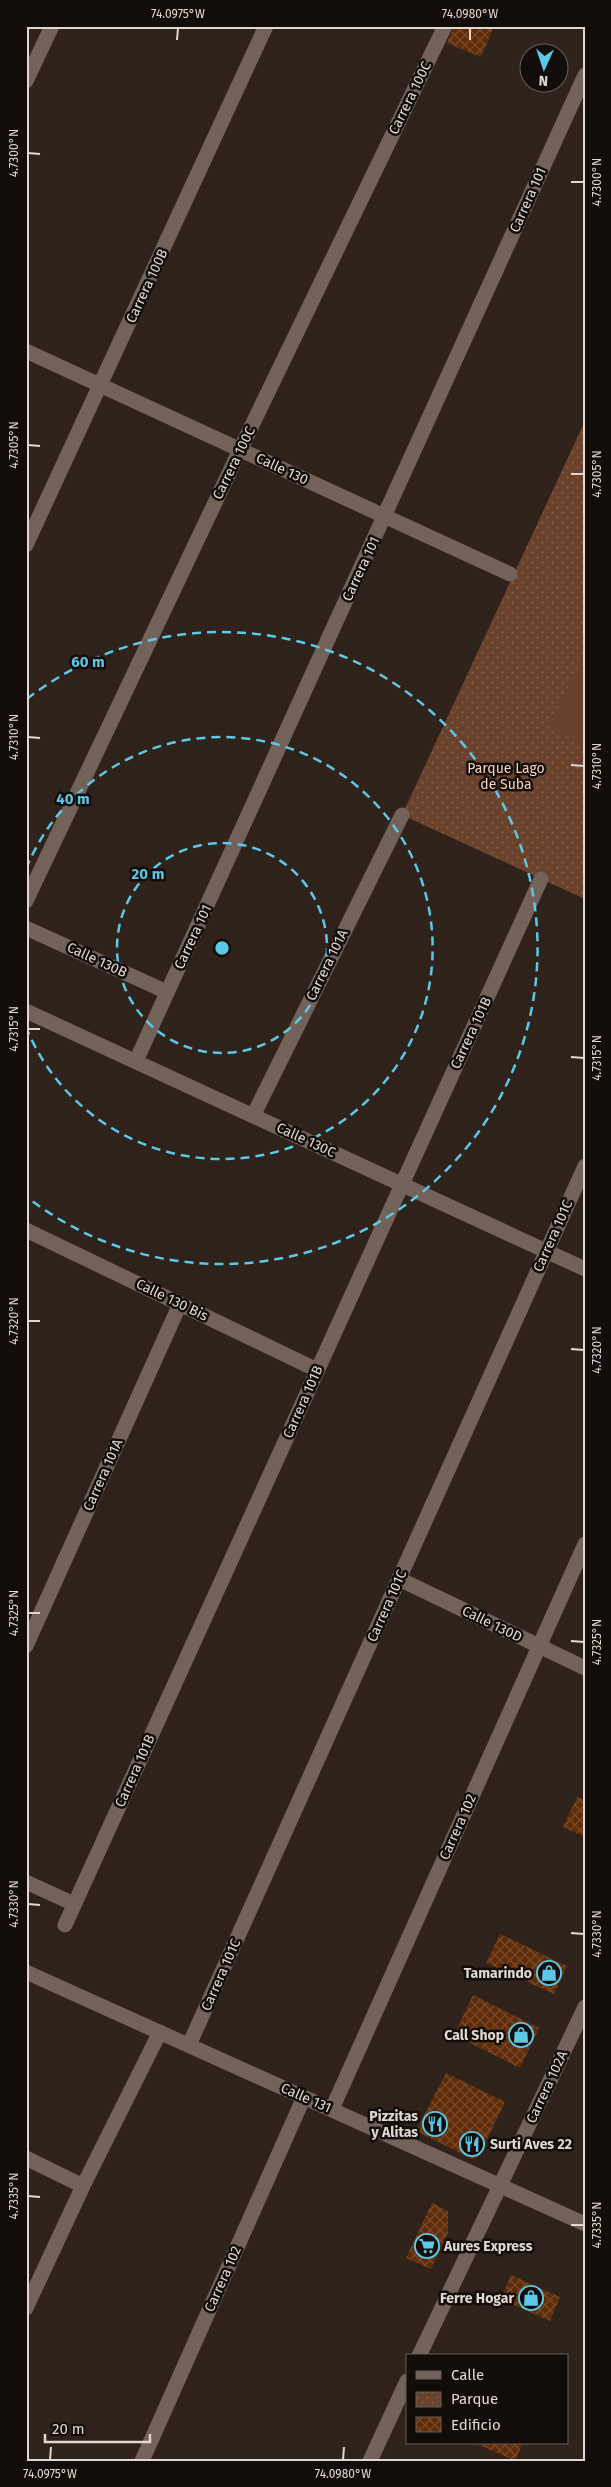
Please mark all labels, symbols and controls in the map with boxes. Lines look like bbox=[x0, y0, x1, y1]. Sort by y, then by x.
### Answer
text: 74.0975°W bbox=[151, 7, 205, 21]
text: 74.0980°W bbox=[442, 7, 498, 21]
north arrow bbox=[518, 42, 568, 92]
street label: Carrera 100C bbox=[385, 59, 435, 137]
text: N bbox=[538, 72, 548, 89]
text: 4.7300°N bbox=[7, 129, 21, 177]
text: 4.7300°N bbox=[590, 158, 604, 206]
street label: Carrera 101 bbox=[506, 165, 550, 235]
street label: Carrera 100B bbox=[122, 246, 172, 326]
text: 4.7305°N bbox=[7, 421, 21, 469]
street label: Carrera 100C bbox=[209, 424, 259, 502]
street label: Calle 130 bbox=[253, 450, 311, 489]
text: 4.7305°N bbox=[590, 450, 604, 498]
street label: Carrera 101 bbox=[339, 534, 383, 604]
text: 60 m bbox=[71, 653, 105, 671]
text: 4.7310°N bbox=[7, 714, 21, 760]
text: 4.7310°N bbox=[590, 743, 604, 789]
park label: Parque Lago de Suba bbox=[467, 760, 545, 793]
text: 40 m bbox=[56, 790, 90, 808]
text: 20 m bbox=[132, 865, 164, 883]
street label: Carrera 101 bbox=[171, 902, 215, 972]
street label: Carrera 101A bbox=[302, 927, 352, 1003]
street label: Calle 130B bbox=[64, 939, 130, 981]
centre of rings bbox=[213, 939, 231, 957]
street label: Carrera 101B bbox=[447, 994, 495, 1072]
text: 4.7315°N bbox=[7, 1006, 21, 1052]
text: 4.7315°N bbox=[590, 1035, 604, 1081]
street label: Calle 130C bbox=[274, 1119, 338, 1161]
street label: Carrera 101C bbox=[530, 1197, 576, 1275]
street label: Calle 130 Bis bbox=[133, 1275, 211, 1325]
text: 4.7320°N bbox=[7, 1297, 21, 1345]
text: 4.7320°N bbox=[590, 1326, 604, 1374]
street label: Carrera 101B bbox=[279, 1363, 327, 1441]
street label: Carrera 101A bbox=[80, 1436, 126, 1514]
street label: Carrera 101C bbox=[364, 1567, 410, 1645]
text: 4.7325°N bbox=[7, 1590, 21, 1636]
street label: Calle 130D bbox=[459, 1602, 525, 1646]
text: 4.7325°N bbox=[590, 1619, 604, 1665]
street label: Carrera 101B bbox=[111, 1732, 159, 1810]
street label: Carrera 102 bbox=[436, 1791, 480, 1863]
text: 4.7330°N bbox=[7, 1880, 21, 1928]
text: 4.7330°N bbox=[590, 1910, 604, 1958]
street label: Carrera 101C bbox=[198, 1936, 244, 2014]
shop icon: Tamarindo bbox=[536, 1960, 562, 1986]
place label: Tamarindo bbox=[464, 1965, 532, 1982]
shop icon: Call Shop bbox=[508, 2022, 534, 2048]
place label: Call Shop bbox=[444, 2027, 504, 2044]
street label: Carrera 102A bbox=[523, 2048, 571, 2126]
street label: Calle 131 bbox=[278, 2079, 334, 2117]
place label: Pizzitas y Alitas bbox=[369, 2108, 418, 2141]
restaurant icon: Pizzitas y Alitas bbox=[422, 2111, 448, 2137]
restaurant icon: Surti Aves 22 bbox=[459, 2131, 485, 2157]
place label: Surti Aves 22 bbox=[490, 2136, 572, 2153]
text: 4.7335°N bbox=[7, 2173, 21, 2219]
text: 4.7335°N bbox=[590, 2202, 604, 2248]
supermarket icon: Aures Express bbox=[414, 2233, 440, 2259]
place label: Aures Express bbox=[443, 2238, 533, 2255]
street label: Carrera 102 bbox=[201, 2243, 245, 2315]
shop icon: Ferre Hogar bbox=[518, 2285, 544, 2311]
place label: Ferre Hogar bbox=[440, 2290, 514, 2307]
legend bbox=[406, 2354, 568, 2444]
text: Calle bbox=[451, 2366, 484, 2384]
text: Parque bbox=[451, 2390, 498, 2408]
scale bar bbox=[45, 2412, 150, 2444]
text: Edificio bbox=[451, 2416, 501, 2434]
text: 20 m bbox=[52, 2420, 85, 2438]
text: 74.0975°W bbox=[23, 2467, 77, 2481]
text: 74.0980°W bbox=[315, 2467, 371, 2481]

